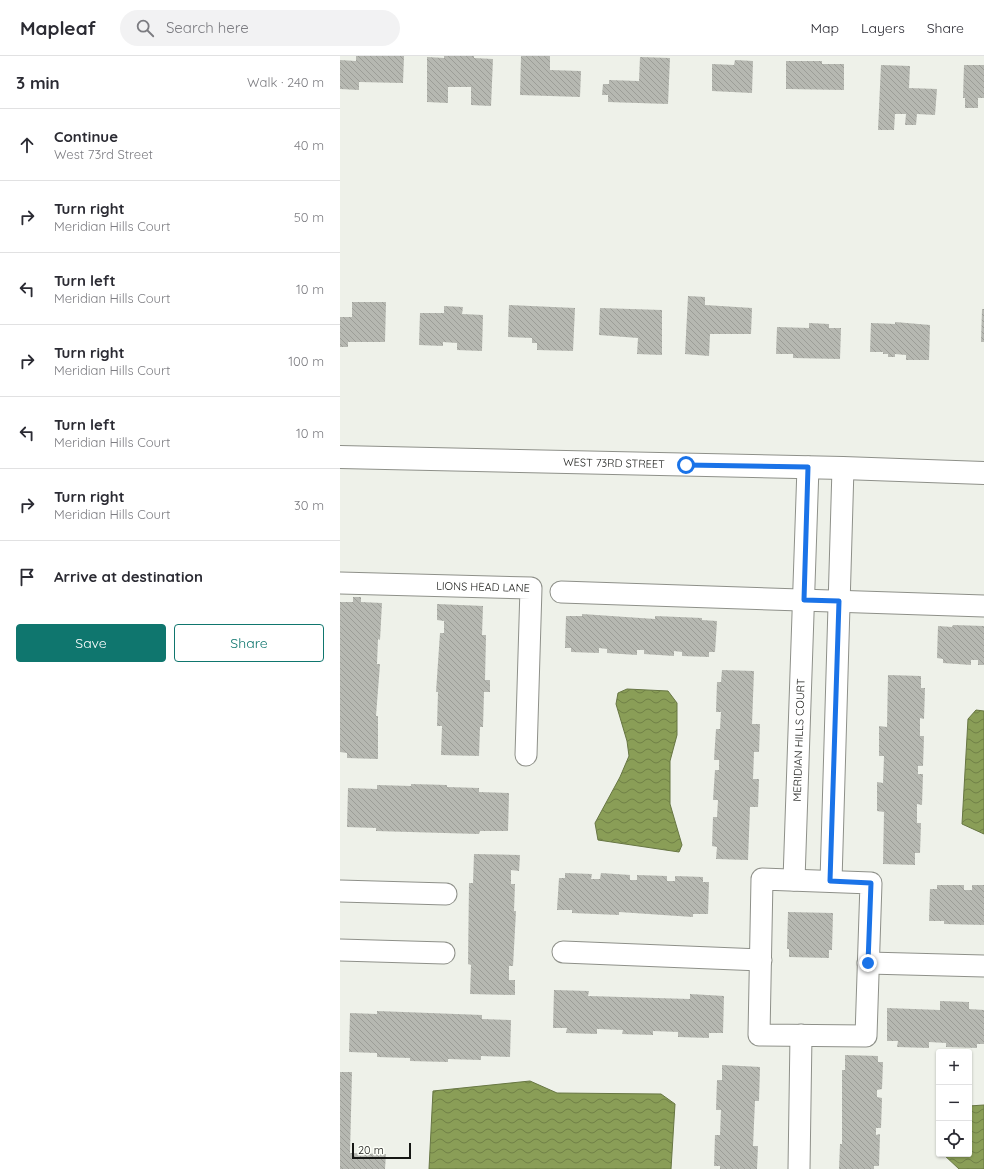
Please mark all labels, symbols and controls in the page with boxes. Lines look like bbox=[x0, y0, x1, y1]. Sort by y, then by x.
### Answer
search box bbox=[120, 10, 400, 46]
text: Mapleaf bbox=[20, 16, 96, 40]
icon: search bbox=[134, 17, 156, 39]
text: Search here bbox=[166, 18, 249, 37]
text: Map bbox=[810, 19, 839, 37]
text: Layers bbox=[861, 19, 905, 37]
text: Share bbox=[927, 19, 964, 37]
text: 3 min bbox=[16, 72, 60, 93]
text: Walk · 240 m bbox=[247, 74, 324, 90]
text: Continue bbox=[54, 127, 118, 146]
icon: ahead bbox=[16, 134, 38, 156]
text: 40 m bbox=[294, 137, 324, 153]
text: West 73rd Street bbox=[54, 146, 153, 162]
text: Turn right bbox=[54, 199, 125, 218]
icon: right bbox=[16, 206, 38, 228]
text: 50 m bbox=[294, 209, 324, 225]
text: Meridian Hills Court bbox=[54, 218, 170, 234]
text: Turn left bbox=[54, 271, 116, 290]
icon: left bbox=[16, 278, 38, 300]
text: 10 m bbox=[296, 281, 324, 297]
text: Meridian Hills Court bbox=[54, 290, 170, 306]
text: Turn right bbox=[54, 343, 125, 362]
icon: right bbox=[16, 350, 38, 372]
text: 100 m bbox=[288, 353, 324, 369]
text: Meridian Hills Court bbox=[54, 362, 170, 378]
text: Turn left bbox=[54, 415, 116, 434]
icon: left bbox=[16, 422, 38, 444]
text: 10 m bbox=[296, 425, 324, 441]
text: Meridian Hills Court bbox=[54, 434, 170, 450]
street label: WEST 73RD STREET bbox=[563, 455, 665, 471]
route start bbox=[677, 456, 695, 474]
text: Turn right bbox=[54, 487, 125, 506]
icon: right bbox=[16, 494, 38, 516]
text: 30 m bbox=[294, 497, 324, 513]
text: Meridian Hills Court bbox=[54, 506, 170, 522]
icon: arrive bbox=[16, 566, 38, 588]
text: Arrive at destination bbox=[54, 567, 203, 586]
street label: LIONS HEAD LANE bbox=[436, 579, 530, 595]
button: Save bbox=[16, 624, 166, 662]
button: Share bbox=[174, 624, 324, 662]
street label: MERIDIAN HILLS COURT bbox=[790, 678, 808, 802]
route end bbox=[859, 954, 877, 972]
map controls bbox=[936, 1049, 972, 1157]
button: + bbox=[936, 1049, 972, 1085]
button: − bbox=[936, 1085, 972, 1121]
button: locate bbox=[936, 1121, 972, 1157]
scale bar bbox=[352, 1141, 411, 1160]
text: 20 m bbox=[358, 1143, 384, 1157]

